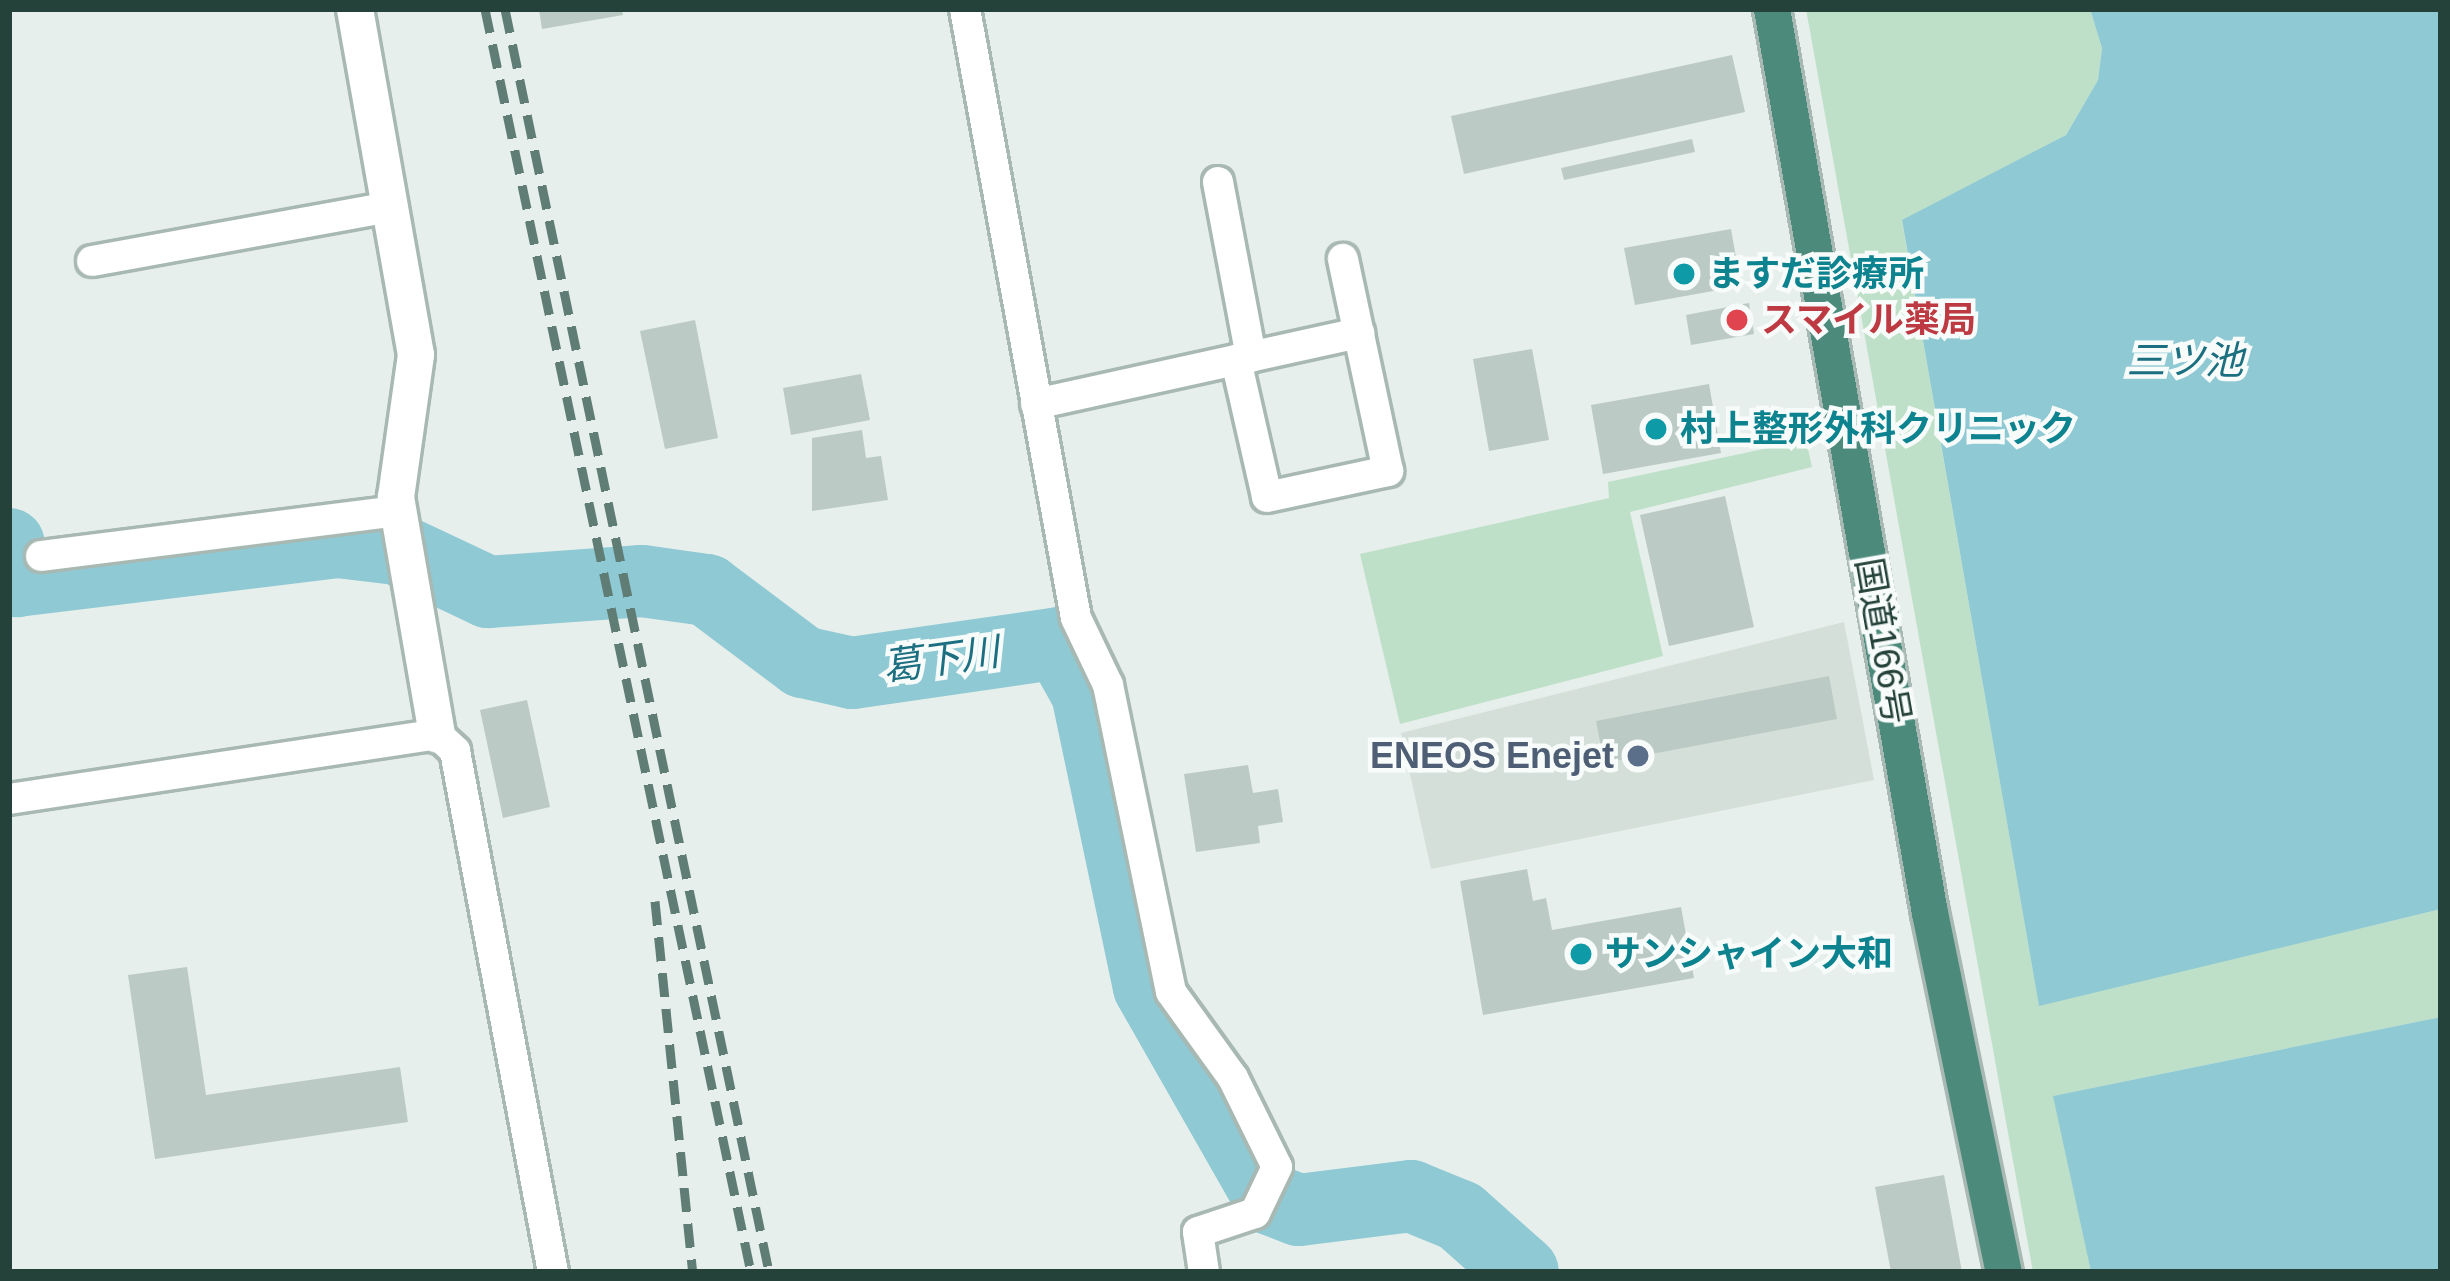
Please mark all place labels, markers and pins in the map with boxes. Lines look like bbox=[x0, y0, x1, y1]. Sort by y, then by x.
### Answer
place label: ますだ診療所 bbox=[1708, 252, 1924, 296]
marker: ますだ診療所 bbox=[1671, 261, 1697, 287]
place label: スマイル薬局 bbox=[1761, 298, 1977, 342]
marker: スマイル薬局 bbox=[1724, 307, 1750, 333]
place label: 村上整形外科クリニック bbox=[1680, 407, 2076, 451]
marker: 村上整形外科クリニック bbox=[1643, 416, 1669, 442]
place label: ENEOS Enejet bbox=[1370, 734, 1614, 778]
marker: ENEOS Enejet bbox=[1625, 743, 1651, 769]
place label: サンシャイン大和 bbox=[1605, 932, 1893, 976]
marker: サンシャイン大和 bbox=[1568, 941, 1594, 967]

